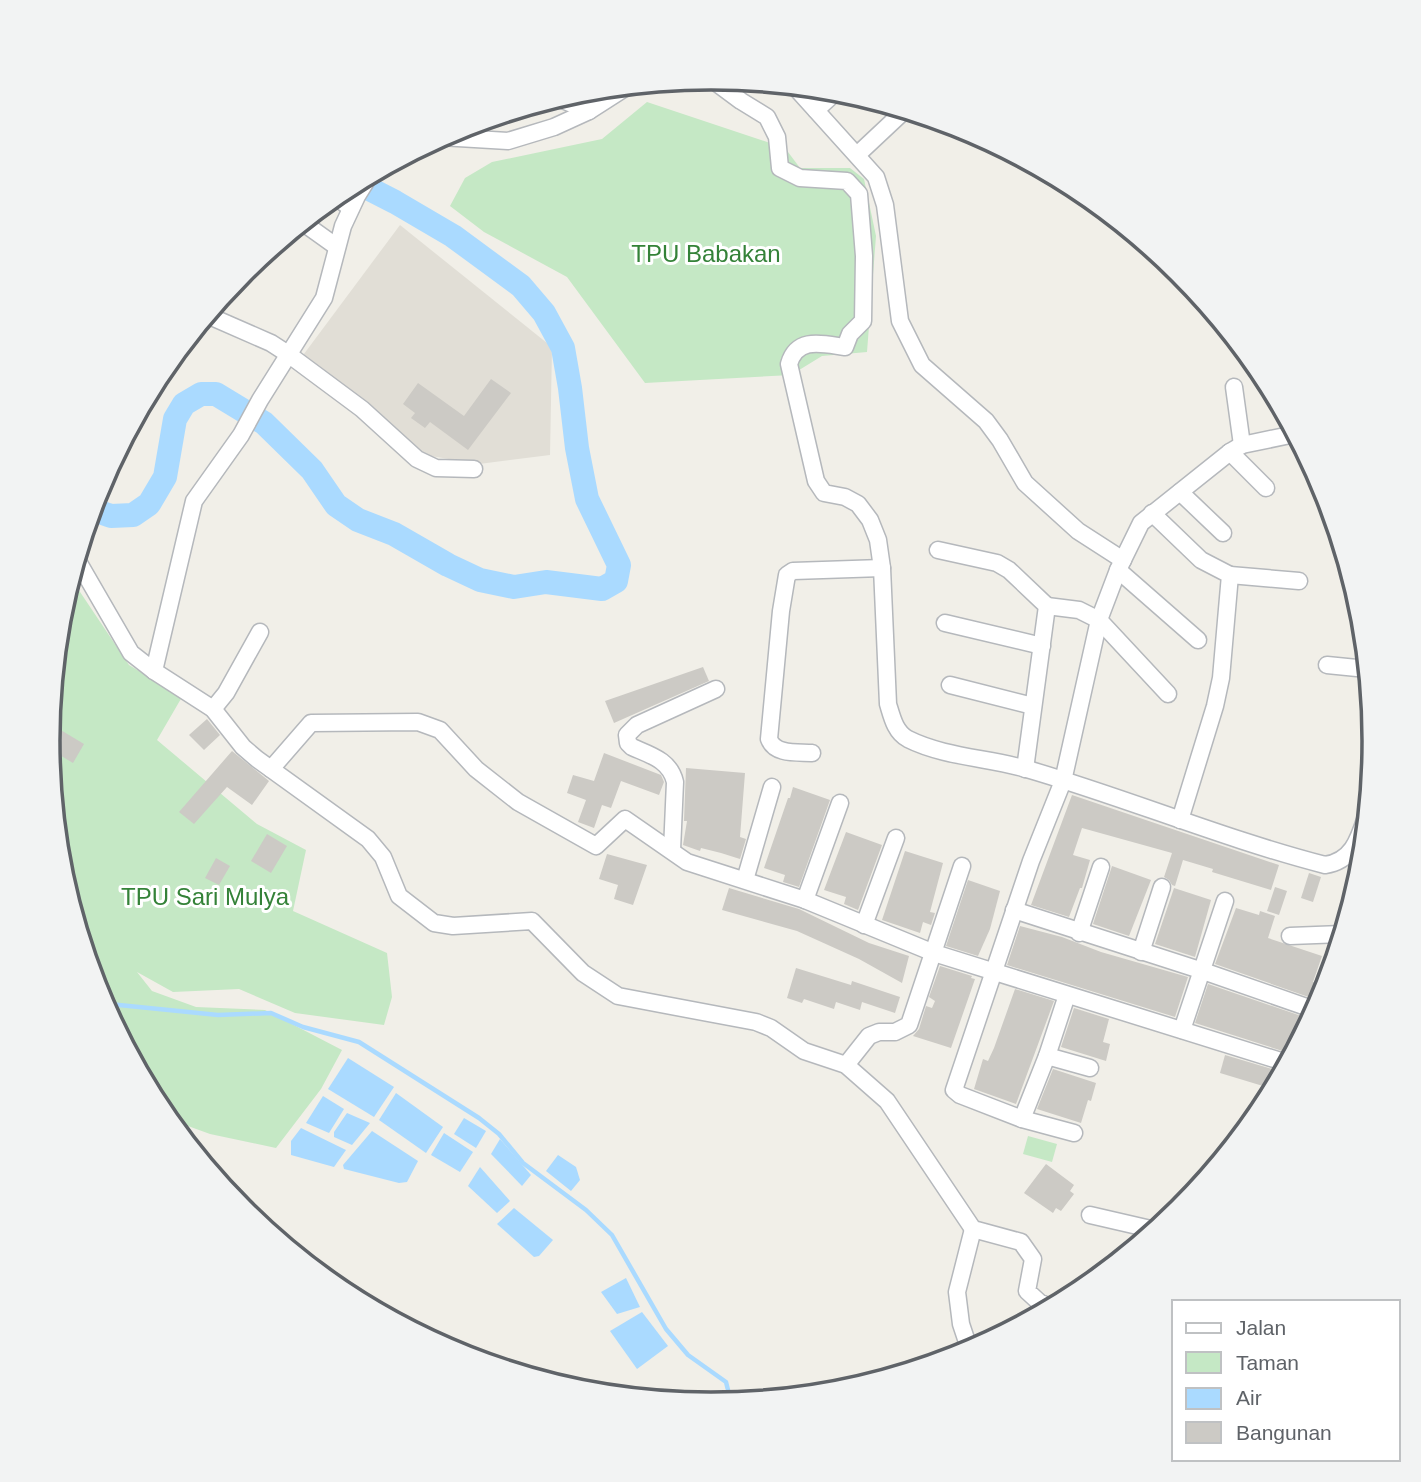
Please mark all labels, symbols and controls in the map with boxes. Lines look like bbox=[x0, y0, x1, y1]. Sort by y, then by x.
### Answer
park label: TPU Babakan bbox=[631, 240, 781, 267]
park label: TPU Sari Mulya bbox=[121, 883, 290, 910]
legend bbox=[1172, 1300, 1400, 1461]
text: Jalan bbox=[1236, 1316, 1286, 1339]
text: Taman bbox=[1236, 1351, 1299, 1374]
text: Air bbox=[1236, 1386, 1262, 1409]
text: Bangunan bbox=[1236, 1421, 1332, 1444]

